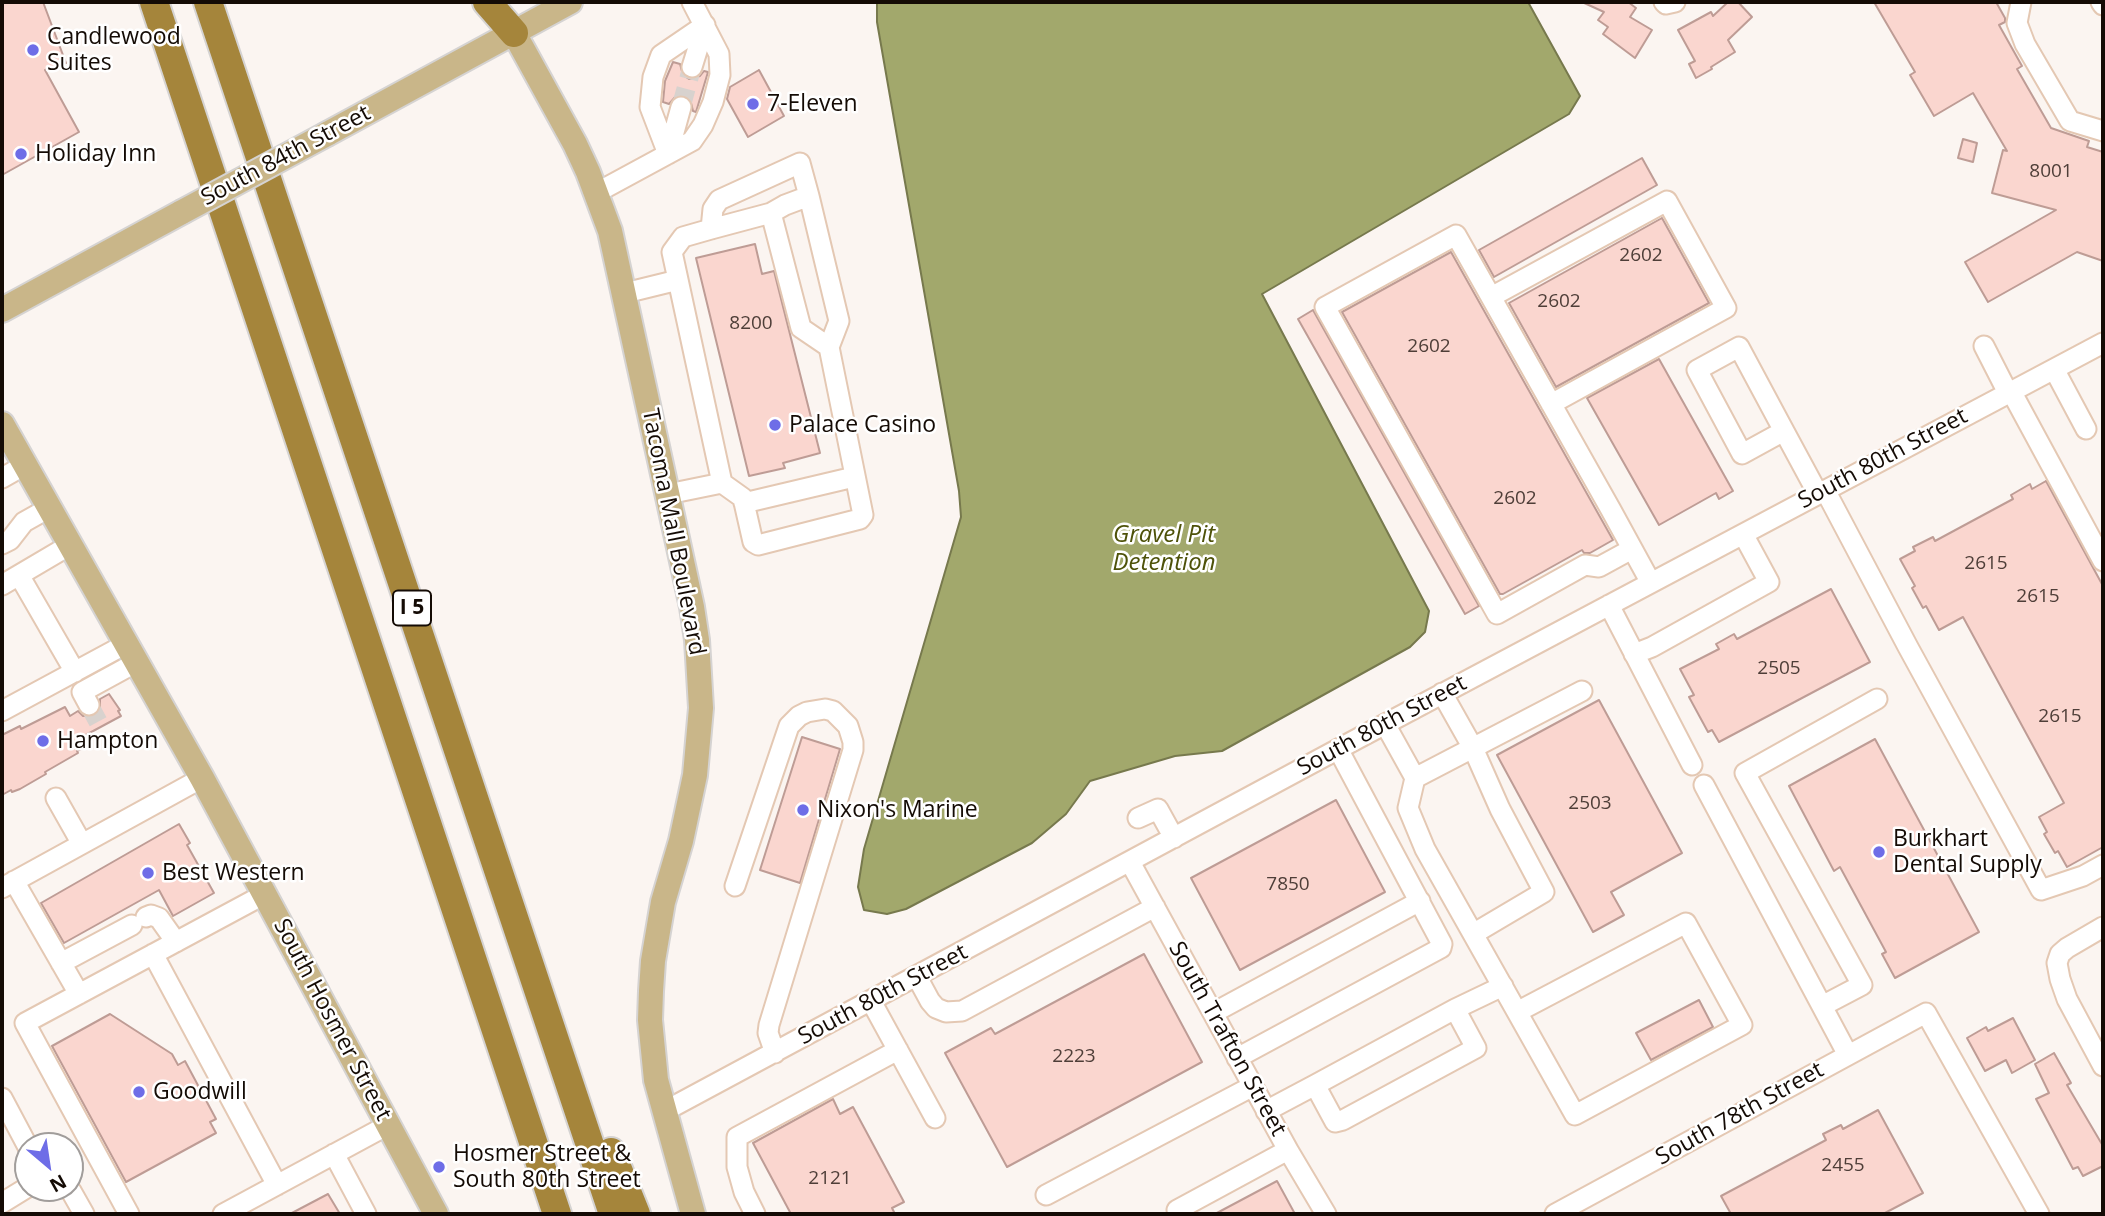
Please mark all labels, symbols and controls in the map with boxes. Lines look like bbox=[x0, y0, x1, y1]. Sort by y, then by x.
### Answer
place label: Candlewood Suites bbox=[47, 23, 181, 77]
marker: Candlewood Suites bbox=[25, 42, 41, 58]
place label: 7-Eleven bbox=[767, 90, 858, 118]
marker: 7-Eleven bbox=[745, 96, 761, 112]
street label: South 84th Street bbox=[197, 100, 375, 212]
place label: Holiday Inn bbox=[35, 140, 156, 168]
marker: Holiday Inn bbox=[13, 146, 29, 162]
house number: 8001 bbox=[2029, 161, 2073, 183]
house number: 2602 bbox=[1619, 245, 1663, 267]
house number: 2602 bbox=[1537, 291, 1581, 313]
house number: 8200 bbox=[729, 313, 773, 335]
house number: 2602 bbox=[1407, 336, 1451, 358]
street label: South 80th Street bbox=[1794, 403, 1972, 515]
street label: Tacoma Mall Boulevard bbox=[636, 406, 710, 658]
place label: Palace Casino bbox=[789, 411, 936, 439]
marker: Palace Casino bbox=[767, 417, 783, 433]
house number: 2602 bbox=[1493, 488, 1537, 510]
water label: Gravel Pit Detention bbox=[1113, 521, 1215, 577]
house number: 2615 bbox=[1964, 553, 2008, 575]
house number: 2615 bbox=[2016, 586, 2060, 608]
road number: I 5 bbox=[393, 590, 431, 626]
house number: 2505 bbox=[1757, 658, 1801, 680]
street label: South 80th Street bbox=[1293, 670, 1471, 782]
house number: 2615 bbox=[2038, 706, 2082, 728]
place label: Hampton bbox=[57, 727, 158, 755]
marker: Hampton bbox=[35, 733, 51, 749]
house number: 2503 bbox=[1568, 793, 1612, 815]
place label: Nixon's Marine bbox=[817, 796, 978, 824]
marker: Nixon's Marine bbox=[795, 802, 811, 818]
place label: Burkhart Dental Supply bbox=[1893, 825, 2042, 879]
marker: Burkhart Dental Supply bbox=[1871, 844, 1887, 860]
place label: Best Western bbox=[162, 859, 305, 887]
marker: Best Western bbox=[140, 865, 156, 881]
house number: 7850 bbox=[1266, 874, 1310, 896]
street label: South Hosmer Street bbox=[267, 914, 397, 1126]
street label: South Trafton Street bbox=[1162, 937, 1292, 1141]
street label: South 80th Street bbox=[794, 939, 972, 1051]
house number: 2223 bbox=[1052, 1046, 1096, 1068]
street label: South 78th Street bbox=[1651, 1056, 1829, 1172]
place label: Goodwill bbox=[153, 1078, 247, 1106]
marker: Goodwill bbox=[131, 1084, 147, 1100]
north arrow bbox=[14, 1132, 84, 1202]
place label: Hosmer Street & South 80th Street bbox=[453, 1140, 641, 1194]
house number: 2455 bbox=[1821, 1155, 1865, 1177]
marker: Hosmer Street & South 80th Street bbox=[431, 1159, 447, 1175]
text: N bbox=[45, 1168, 71, 1199]
house number: 2121 bbox=[808, 1168, 852, 1190]

